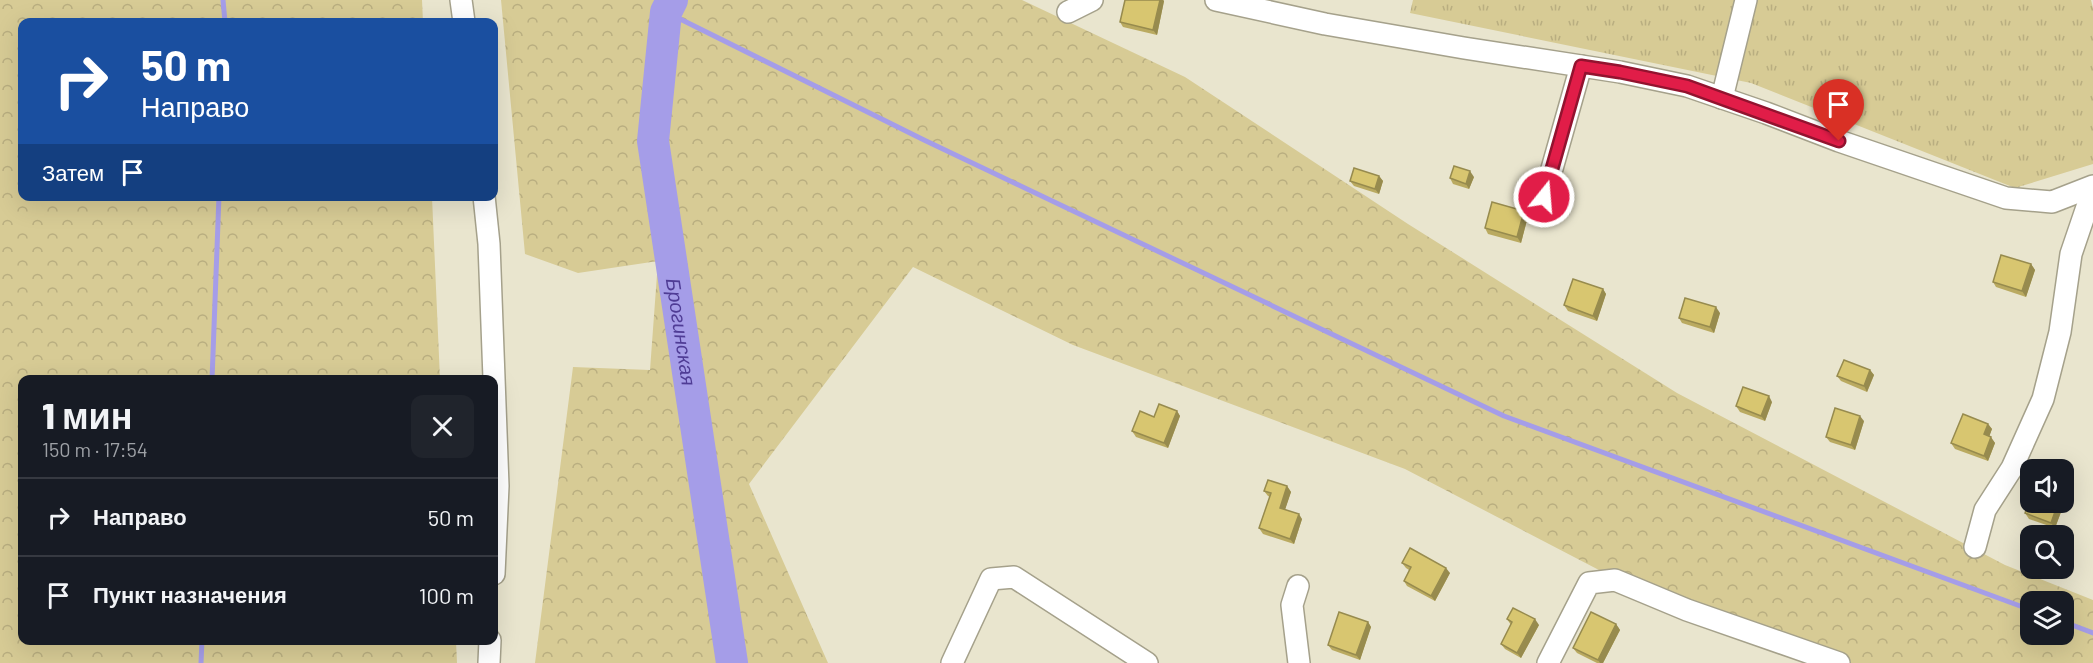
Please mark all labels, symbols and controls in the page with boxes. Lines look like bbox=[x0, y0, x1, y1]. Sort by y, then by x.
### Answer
text: 50 m bbox=[141, 39, 231, 89]
icon: right bbox=[42, 42, 120, 120]
pin bbox=[1813, 79, 1864, 141]
icon: arrive bbox=[1822, 88, 1855, 121]
text: Направо bbox=[141, 90, 249, 122]
icon: arrive bbox=[116, 156, 149, 189]
text: Затем bbox=[42, 159, 104, 185]
position arrow bbox=[1512, 165, 1576, 229]
water label: Брогинская bbox=[662, 276, 702, 388]
text: 1 мин bbox=[42, 393, 133, 436]
button: close bbox=[411, 395, 474, 458]
text: 150 m · 17:54 bbox=[42, 437, 148, 461]
map controls bbox=[2020, 459, 2074, 645]
button: sound bbox=[2020, 459, 2074, 513]
icon: right bbox=[42, 501, 75, 534]
text: Направо bbox=[93, 503, 187, 529]
text: 50 m bbox=[428, 504, 474, 530]
button: search bbox=[2020, 525, 2074, 579]
icon: arrive bbox=[42, 579, 75, 612]
text: Пункт назначения bbox=[93, 581, 287, 607]
text: 100 m bbox=[419, 582, 474, 608]
button: layers bbox=[2020, 591, 2074, 645]

